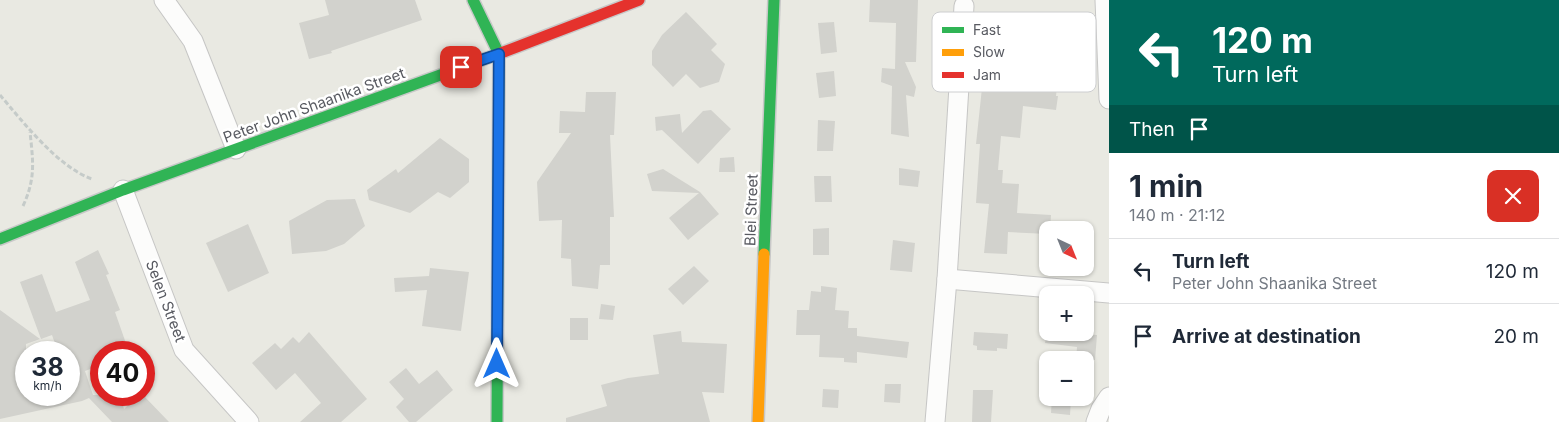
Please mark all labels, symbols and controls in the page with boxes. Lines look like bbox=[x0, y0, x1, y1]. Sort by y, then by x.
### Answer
legend bbox=[932, 12, 1096, 92]
text: 120 m bbox=[1212, 19, 1313, 61]
icon: left bbox=[1129, 20, 1194, 85]
text: Fast bbox=[973, 21, 1001, 38]
text: Slow bbox=[973, 43, 1005, 60]
pin bbox=[440, 46, 482, 88]
icon: arrive bbox=[447, 53, 475, 81]
text: Turn left bbox=[1212, 61, 1298, 87]
street label: Peter John Shaanika Street bbox=[220, 63, 408, 147]
text: Jam bbox=[973, 66, 1001, 83]
icon: arrive bbox=[1185, 115, 1213, 143]
text: Then bbox=[1129, 118, 1175, 141]
text: 1 min bbox=[1129, 168, 1203, 204]
button: close bbox=[1487, 170, 1539, 222]
street label: Blei Street bbox=[740, 173, 762, 246]
text: 140 m · 21:12 bbox=[1129, 205, 1225, 225]
north arrow bbox=[1039, 221, 1094, 276]
map controls bbox=[1039, 221, 1094, 406]
text: Turn left bbox=[1172, 250, 1250, 273]
street label: Selen Street bbox=[142, 257, 190, 345]
icon: left bbox=[1129, 257, 1157, 285]
text: 120 m bbox=[1486, 260, 1539, 283]
text: Peter John Shaanika Street bbox=[1172, 273, 1377, 293]
button: + bbox=[1039, 286, 1094, 341]
icon: arrive bbox=[1129, 322, 1157, 350]
text: Arrive at destination bbox=[1172, 325, 1361, 348]
text: 20 m bbox=[1493, 325, 1539, 348]
position arrow bbox=[470, 337, 522, 389]
speed limit sign: 40 bbox=[90, 341, 155, 406]
button: − bbox=[1039, 351, 1094, 406]
text: 38 bbox=[31, 352, 64, 382]
text: km/h bbox=[33, 378, 62, 393]

